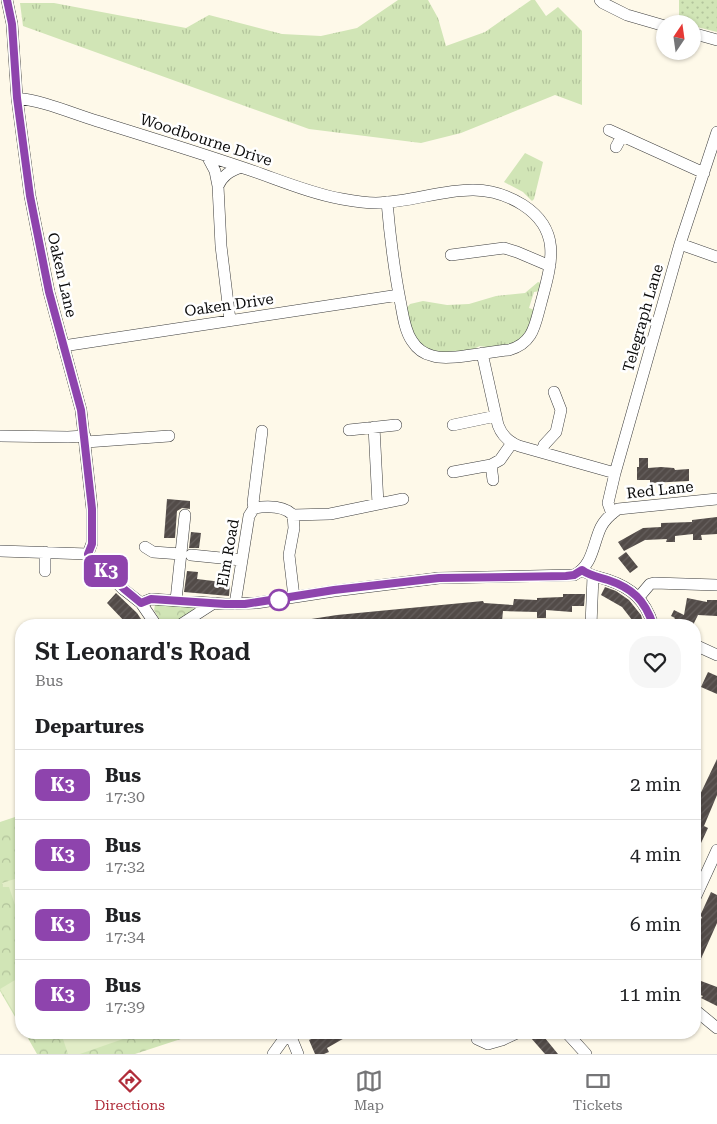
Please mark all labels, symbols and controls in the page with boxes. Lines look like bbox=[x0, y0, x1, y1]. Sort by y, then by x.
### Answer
north arrow bbox=[656, 15, 701, 60]
map controls bbox=[656, 15, 701, 60]
street label: Woodbourne Drive bbox=[138, 110, 274, 170]
street label: Oaken Lane bbox=[44, 231, 80, 319]
street label: Telegraph Lane bbox=[619, 262, 667, 374]
street label: Oaken Drive bbox=[183, 290, 275, 320]
street label: Red Lane bbox=[626, 478, 694, 502]
street label: Elm Road bbox=[213, 517, 243, 588]
line badge: K3 bbox=[84, 555, 128, 587]
text: K3 bbox=[94, 560, 118, 581]
unlabelled marker bbox=[268, 589, 290, 611]
button: heart bbox=[629, 636, 681, 688]
text: St Leonard's Road bbox=[35, 638, 250, 666]
text: Bus bbox=[35, 671, 63, 690]
text: Departures bbox=[35, 715, 144, 738]
text: Bus bbox=[105, 764, 141, 787]
text: 2 min bbox=[630, 773, 681, 796]
text: K3 bbox=[50, 774, 75, 795]
text: 17:30 bbox=[105, 787, 145, 806]
text: Bus bbox=[105, 834, 141, 857]
text: 4 min bbox=[630, 843, 681, 866]
text: K3 bbox=[50, 844, 75, 865]
text: 17:32 bbox=[105, 857, 145, 876]
text: Bus bbox=[105, 904, 141, 927]
text: 6 min bbox=[630, 913, 681, 936]
text: K3 bbox=[50, 914, 75, 935]
text: 17:34 bbox=[105, 927, 145, 946]
text: Bus bbox=[105, 974, 141, 997]
text: 11 min bbox=[619, 983, 681, 1006]
text: K3 bbox=[50, 984, 75, 1005]
text: 17:39 bbox=[105, 997, 145, 1016]
tab: Directions bbox=[94, 1067, 165, 1113]
tab: Map bbox=[354, 1067, 384, 1113]
tab: Tickets bbox=[573, 1067, 623, 1113]

